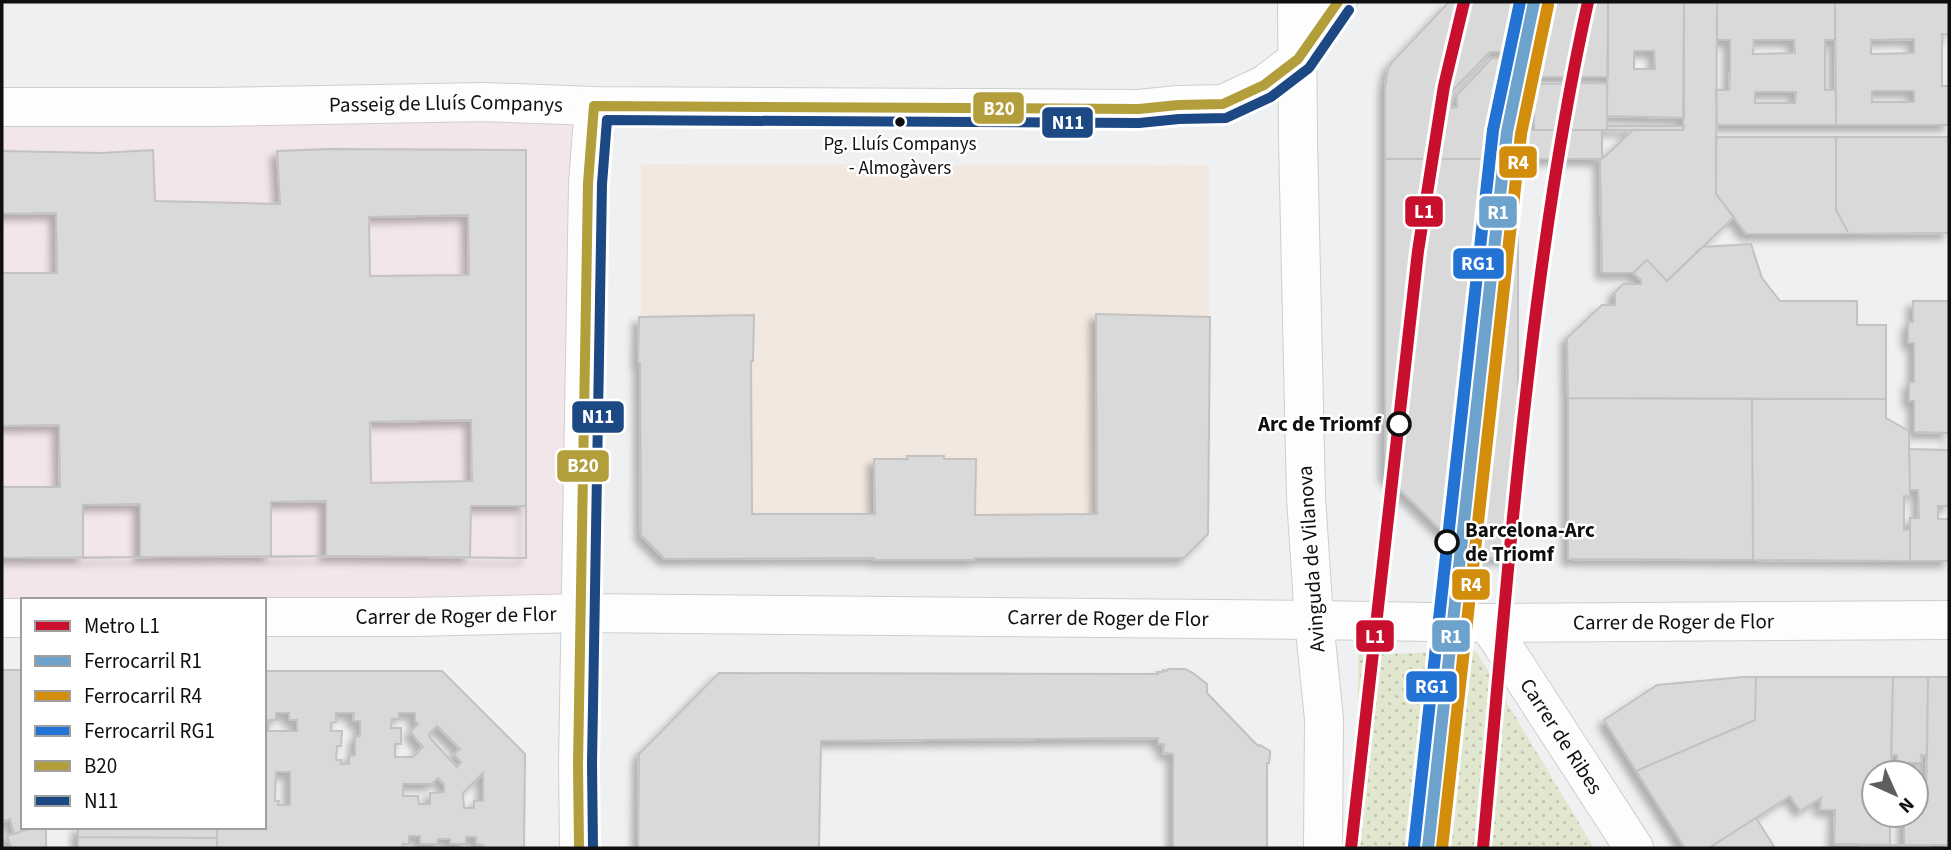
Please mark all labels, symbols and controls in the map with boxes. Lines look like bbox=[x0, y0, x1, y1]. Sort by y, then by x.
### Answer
street label: Passeig de Lluís Companys bbox=[329, 87, 564, 120]
line badge: B20 bbox=[972, 91, 1025, 125]
text: B20 bbox=[983, 96, 1015, 123]
line badge: N11 bbox=[1041, 106, 1094, 139]
text: N11 bbox=[1052, 110, 1084, 137]
marker: Pg. Lluís Companys - Almogàvers bbox=[893, 115, 907, 129]
place label: Pg. Lluís Companys - Almogàvers bbox=[823, 131, 977, 182]
line badge: R4 bbox=[1498, 145, 1538, 179]
text: R4 bbox=[1507, 150, 1529, 177]
line badge: L1 bbox=[1404, 195, 1444, 228]
line badge: R1 bbox=[1478, 195, 1518, 229]
text: L1 bbox=[1414, 199, 1434, 226]
text: R1 bbox=[1487, 200, 1509, 227]
line badge: RG1 bbox=[1452, 247, 1505, 280]
text: RG1 bbox=[1461, 251, 1495, 278]
line badge: N11 bbox=[571, 400, 625, 434]
text: N11 bbox=[582, 404, 614, 431]
place label: Arc de Triomf bbox=[1257, 409, 1382, 439]
marker: Arc de Triomf bbox=[1387, 412, 1411, 436]
line badge: B20 bbox=[556, 449, 610, 483]
text: B20 bbox=[567, 453, 599, 480]
street label: Avinguda de Vilanova bbox=[1290, 465, 1332, 653]
place label: Barcelona-Arc de Triomf bbox=[1465, 515, 1595, 569]
marker: Barcelona-Arc de Triomf bbox=[1435, 530, 1459, 554]
line badge: R4 bbox=[1451, 568, 1491, 601]
text: R4 bbox=[1460, 572, 1482, 599]
legend bbox=[21, 598, 266, 829]
street label: Carrer de Roger de Flor bbox=[355, 599, 558, 632]
street label: Carrer de Roger de Flor bbox=[1007, 602, 1209, 634]
street label: Carrer de Roger de Flor bbox=[1573, 606, 1775, 637]
text: Metro L1 bbox=[84, 611, 160, 641]
line badge: L1 bbox=[1355, 619, 1395, 653]
line badge: R1 bbox=[1431, 619, 1471, 653]
text: L1 bbox=[1365, 624, 1385, 651]
text: R1 bbox=[1440, 624, 1462, 651]
text: Ferrocarril R1 bbox=[84, 646, 202, 676]
line badge: RG1 bbox=[1405, 670, 1458, 703]
street label: Carrer de Ribes bbox=[1513, 672, 1610, 800]
text: RG1 bbox=[1415, 674, 1449, 701]
text: Ferrocarril R4 bbox=[84, 681, 202, 711]
text: Ferrocarril RG1 bbox=[84, 716, 215, 746]
text: B20 bbox=[84, 751, 117, 781]
north arrow bbox=[1860, 759, 1930, 829]
text: N11 bbox=[84, 786, 118, 816]
text: N bbox=[1892, 791, 1920, 819]

